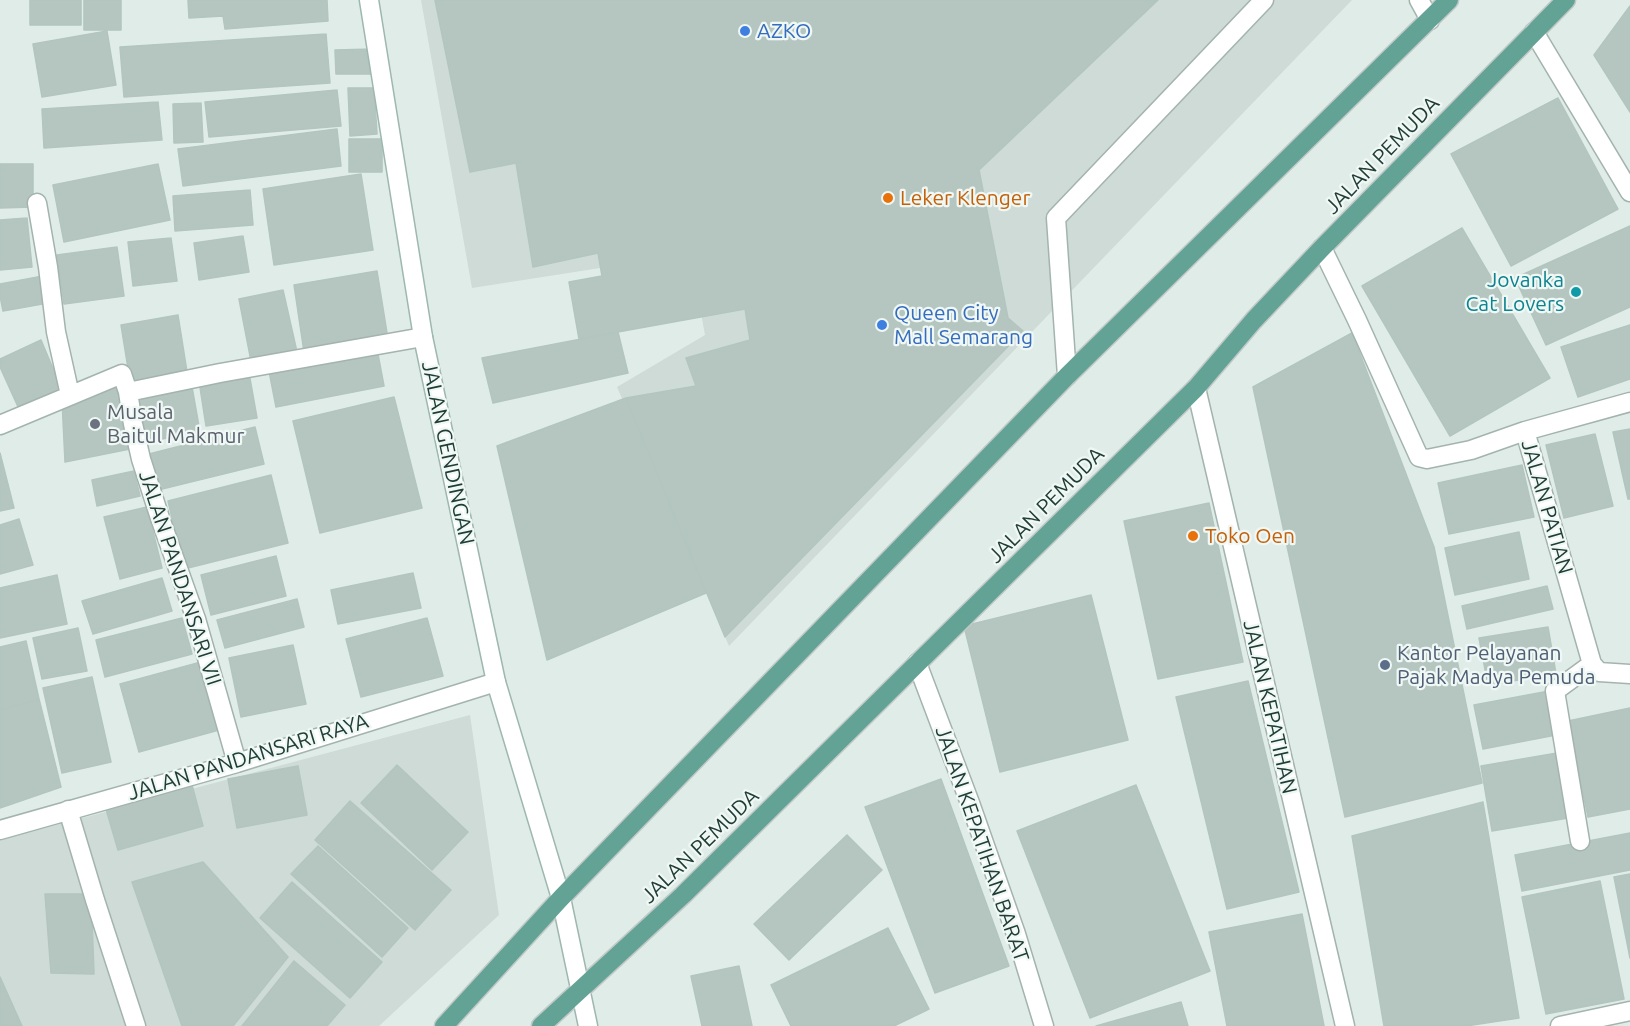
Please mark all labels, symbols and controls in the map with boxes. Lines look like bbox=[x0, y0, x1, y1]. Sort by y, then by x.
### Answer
place label: AZKO bbox=[757, 18, 811, 44]
marker: AZKO bbox=[738, 24, 752, 38]
street label: JALAN PEMUDA bbox=[1319, 91, 1445, 219]
place label: Leker Klenger bbox=[900, 185, 1030, 211]
marker: Leker Klenger bbox=[881, 191, 895, 205]
place label: Jovanka Cat Lovers bbox=[1465, 267, 1564, 317]
marker: Jovanka Cat Lovers bbox=[1569, 285, 1583, 299]
place label: Queen City Mall Semarang bbox=[894, 300, 1033, 350]
marker: Queen City Mall Semarang bbox=[875, 318, 889, 332]
street label: JALAN GENDINGAN bbox=[416, 359, 480, 547]
place label: Musala Baitul Makmur bbox=[107, 399, 245, 449]
marker: Musala Baitul Makmur bbox=[88, 417, 102, 431]
street label: JALAN PATIAN bbox=[1516, 437, 1578, 577]
street label: JALAN PEMUDA bbox=[983, 442, 1109, 568]
street label: JALAN PANDANSARI VII bbox=[133, 467, 227, 689]
place label: Toko Oen bbox=[1205, 523, 1295, 549]
marker: Toko Oen bbox=[1186, 529, 1200, 543]
street label: JALAN KEPATIHAN bbox=[1238, 618, 1302, 796]
place label: Kantor Pelayanan Pajak Madya Pemuda bbox=[1397, 640, 1595, 690]
marker: Kantor Pelayanan Pajak Madya Pemuda bbox=[1378, 658, 1392, 672]
street label: JALAN PANDANSARI RAYA bbox=[125, 708, 371, 806]
street label: JALAN KEPATIHAN BARAT bbox=[930, 723, 1034, 965]
street label: JALAN PEMUDA bbox=[636, 783, 764, 909]

